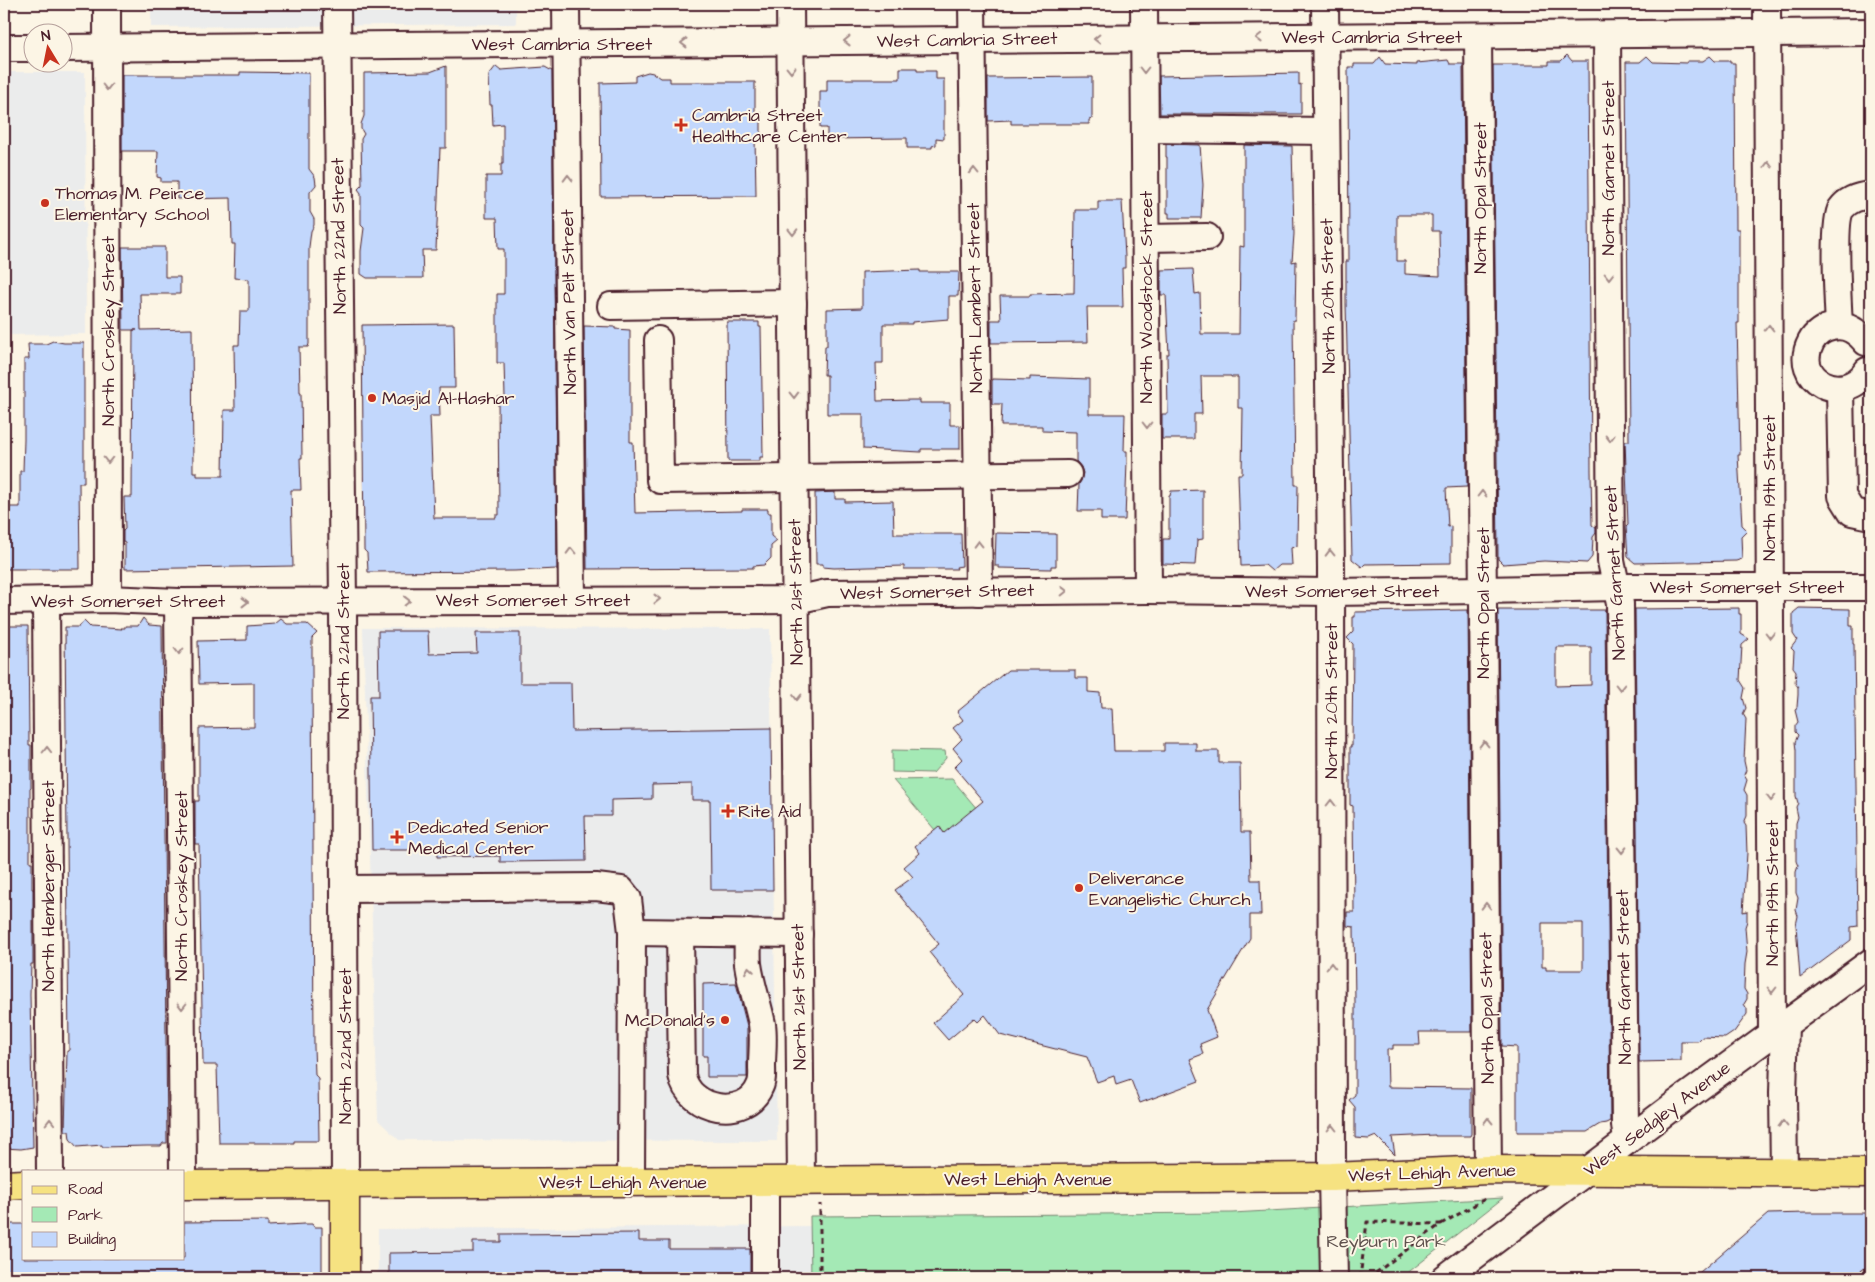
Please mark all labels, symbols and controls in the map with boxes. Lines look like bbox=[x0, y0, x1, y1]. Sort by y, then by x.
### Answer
north arrow bbox=[22, 22, 72, 72]
street label: West Cambria Street bbox=[1282, 25, 1463, 50]
text: N bbox=[40, 26, 52, 47]
street label: West Cambria Street bbox=[876, 26, 1058, 54]
street label: West Cambria Street bbox=[472, 32, 653, 57]
one-way arrow bbox=[1255, 32, 1263, 43]
one-way arrow bbox=[1092, 34, 1100, 44]
one-way arrow bbox=[842, 36, 850, 46]
one-way arrow bbox=[680, 38, 688, 48]
one-way arrow bbox=[786, 66, 796, 74]
one-way arrow bbox=[1139, 66, 1149, 74]
street label: North Garnet Street bbox=[1596, 80, 1621, 256]
one-way arrow bbox=[102, 84, 112, 92]
place label: Cambria Street Healthcare Center bbox=[692, 103, 847, 149]
marker: Cambria Street Healthcare Center bbox=[674, 118, 688, 132]
street label: North Opal Street bbox=[1468, 122, 1493, 274]
street label: North 22nd Street bbox=[325, 157, 353, 314]
one-way arrow bbox=[1763, 161, 1773, 169]
one-way arrow bbox=[969, 167, 979, 174]
one-way arrow bbox=[563, 174, 573, 182]
place label: Thomas M. Peirce Elementary School bbox=[55, 181, 210, 228]
street label: North Woodstock Street bbox=[1134, 190, 1159, 403]
marker: Thomas M. Peirce Elementary School bbox=[39, 197, 51, 209]
street label: North Lambert Street bbox=[961, 202, 989, 393]
street label: North Van Pelt Street bbox=[555, 208, 583, 395]
street label: North 20th Street bbox=[1314, 217, 1342, 374]
one-way arrow bbox=[788, 229, 798, 237]
street label: North Croskey Street bbox=[96, 235, 122, 426]
one-way arrow bbox=[1604, 272, 1614, 280]
one-way arrow bbox=[1764, 324, 1774, 332]
place label: Masjid Al-Hashar bbox=[382, 386, 515, 411]
marker: Masjid Al-Hashar bbox=[366, 392, 378, 404]
one-way arrow bbox=[789, 392, 799, 399]
street label: North 19th Street bbox=[1757, 414, 1782, 561]
one-way arrow bbox=[1142, 422, 1152, 429]
one-way arrow bbox=[1605, 435, 1615, 443]
one-way arrow bbox=[103, 456, 113, 464]
street label: North Garnet Street bbox=[1598, 484, 1632, 661]
one-way arrow bbox=[1477, 490, 1487, 498]
street label: North 21st Street bbox=[782, 518, 810, 665]
street label: North Opal Street bbox=[1471, 527, 1496, 679]
one-way arrow bbox=[973, 539, 983, 547]
one-way arrow bbox=[566, 546, 577, 554]
one-way arrow bbox=[1325, 549, 1336, 557]
street label: North 22nd Street bbox=[331, 562, 356, 719]
street label: West Somerset Street bbox=[1650, 575, 1845, 600]
street label: West Somerset Street bbox=[840, 578, 1035, 606]
street label: West Somerset Street bbox=[1245, 579, 1440, 604]
one-way arrow bbox=[1061, 586, 1069, 596]
street label: West Somerset Street bbox=[436, 588, 631, 613]
street label: West Somerset Street bbox=[31, 589, 226, 614]
one-way arrow bbox=[654, 594, 662, 604]
one-way arrow bbox=[404, 596, 412, 606]
one-way arrow bbox=[242, 597, 249, 607]
street label: North 20th Street bbox=[1319, 623, 1344, 779]
one-way arrow bbox=[1765, 632, 1775, 640]
one-way arrow bbox=[174, 647, 184, 655]
one-way arrow bbox=[1615, 684, 1625, 691]
one-way arrow bbox=[792, 694, 802, 702]
one-way arrow bbox=[1479, 739, 1489, 747]
one-way arrow bbox=[42, 745, 52, 753]
street label: North Hemberger Street bbox=[36, 780, 62, 991]
street label: North Croskey Street bbox=[169, 790, 195, 981]
one-way arrow bbox=[1766, 794, 1776, 802]
place label: Rite Aid bbox=[738, 799, 801, 824]
one-way arrow bbox=[1326, 799, 1336, 806]
marker: Rite Aid bbox=[722, 805, 734, 817]
place label: Dedicated Senior Medical Center bbox=[408, 815, 549, 861]
street label: North 19th Street bbox=[1760, 819, 1785, 966]
marker: Dedicated Senior Medical Center bbox=[390, 830, 404, 844]
one-way arrow bbox=[1617, 846, 1627, 854]
place label: Deliverance Evangelistic Church bbox=[1089, 866, 1250, 913]
marker: Deliverance Evangelistic Church bbox=[1073, 882, 1085, 894]
street label: North Garnet Street bbox=[1610, 889, 1638, 1065]
one-way arrow bbox=[1481, 902, 1491, 910]
street label: North 21st Street bbox=[785, 923, 813, 1070]
street label: North Opal Street bbox=[1473, 931, 1501, 1084]
one-way arrow bbox=[1326, 961, 1336, 969]
one-way arrow bbox=[745, 965, 755, 974]
street label: North 22nd Street bbox=[333, 967, 358, 1124]
one-way arrow bbox=[1767, 986, 1777, 994]
one-way arrow bbox=[177, 1002, 187, 1010]
place label: McDonald's bbox=[625, 1008, 715, 1033]
marker: McDonald's bbox=[719, 1014, 731, 1026]
street label: West Sedgley Avenue bbox=[1578, 1055, 1736, 1183]
one-way arrow bbox=[1483, 1117, 1493, 1124]
one-way arrow bbox=[45, 1118, 55, 1126]
one-way arrow bbox=[1778, 1120, 1788, 1128]
one-way arrow bbox=[1327, 1124, 1337, 1132]
street label: West Lehigh Avenue bbox=[1348, 1158, 1517, 1189]
street label: West Lehigh Avenue bbox=[944, 1167, 1112, 1193]
legend bbox=[22, 1170, 185, 1260]
street label: West Lehigh Avenue bbox=[539, 1170, 707, 1196]
text: Road bbox=[68, 1179, 103, 1200]
text: Park bbox=[68, 1205, 103, 1226]
text: Building bbox=[68, 1229, 116, 1251]
park label: Reyburn Park bbox=[1326, 1229, 1446, 1255]

